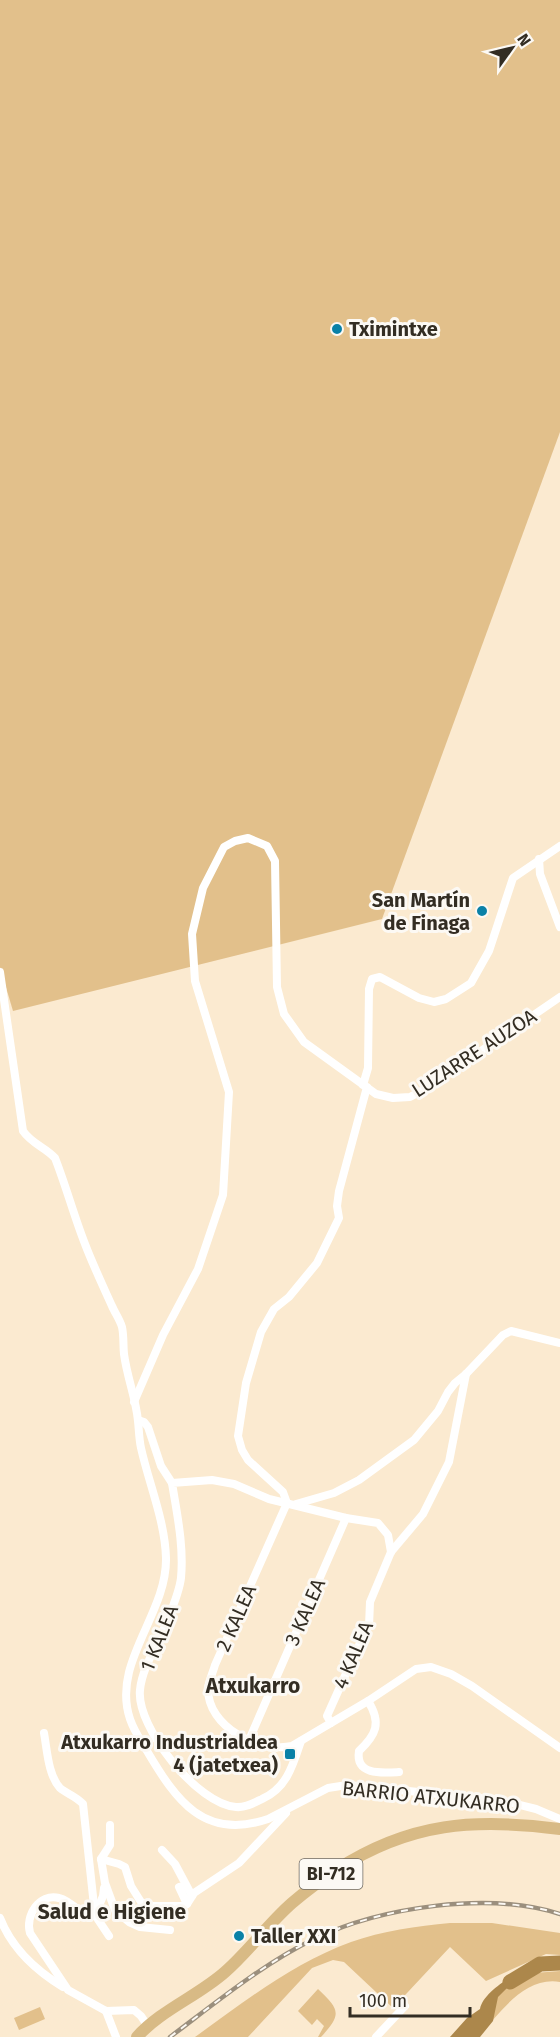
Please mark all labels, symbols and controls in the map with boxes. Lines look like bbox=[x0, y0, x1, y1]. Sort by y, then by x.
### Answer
north arrow bbox=[482, 18, 542, 78]
text: N bbox=[513, 30, 535, 50]
place label: Tximintxe bbox=[349, 317, 438, 341]
marker: Tximintxe bbox=[330, 322, 344, 336]
place label: San Martín de Finaga bbox=[372, 888, 470, 935]
marker: San Martín de Finaga bbox=[475, 904, 489, 918]
street label: LUZARRE AUZOA bbox=[407, 1003, 541, 1102]
street label: 3 KALEA bbox=[280, 1574, 331, 1649]
street label: 2 KALEA bbox=[211, 1580, 262, 1655]
street label: 1 KALEA bbox=[135, 1601, 183, 1675]
street label: 4 KALEA bbox=[328, 1617, 378, 1693]
district label: Atxukarro bbox=[205, 1673, 300, 1699]
place label: Atxukarro Industrialdea 4 (jatetxea) bbox=[60, 1730, 278, 1777]
marker: Atxukarro Industrialdea 4 (jatetxea) bbox=[283, 1747, 297, 1761]
street label: BARRIO ATXUKARRO bbox=[341, 1776, 521, 1818]
road number: BI-712 bbox=[300, 1859, 362, 1889]
district label: Salud e Higiene bbox=[38, 1899, 187, 1925]
place label: Taller XXI bbox=[251, 1924, 336, 1948]
marker: Taller XXI bbox=[232, 1929, 246, 1943]
scale bar bbox=[350, 1980, 470, 2018]
text: 100 m bbox=[359, 1990, 407, 2012]

